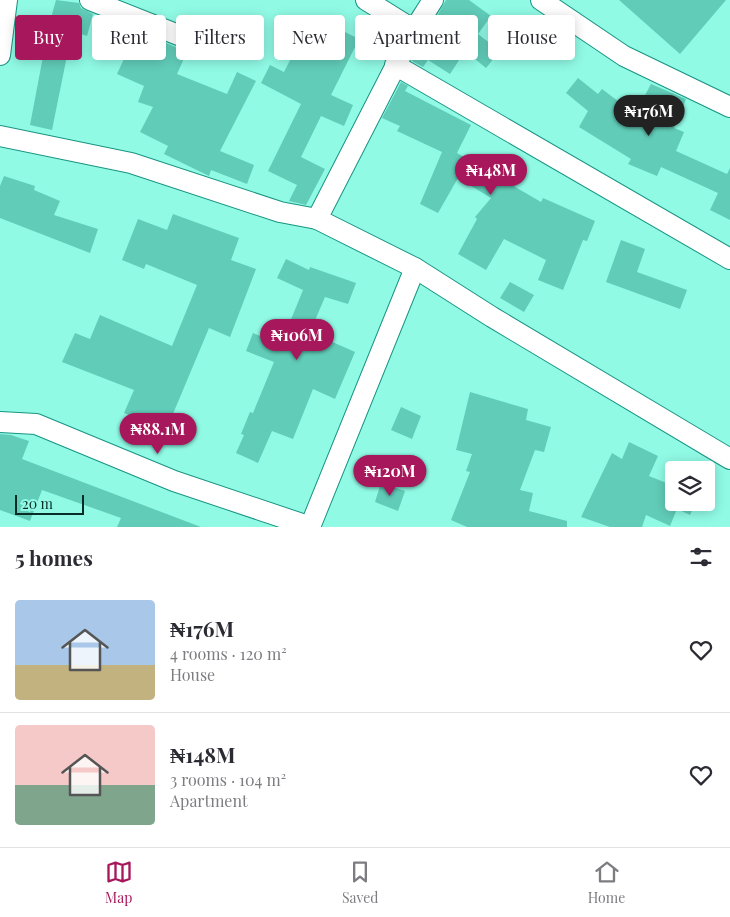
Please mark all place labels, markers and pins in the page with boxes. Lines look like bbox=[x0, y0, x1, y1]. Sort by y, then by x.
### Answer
pin: ₦176M bbox=[614, 94, 684, 137]
pin: ₦148M bbox=[456, 154, 526, 196]
pin: ₦106M bbox=[262, 318, 332, 361]
pin: ₦88.1M bbox=[117, 412, 199, 455]
pin: ₦120M bbox=[355, 454, 425, 497]

